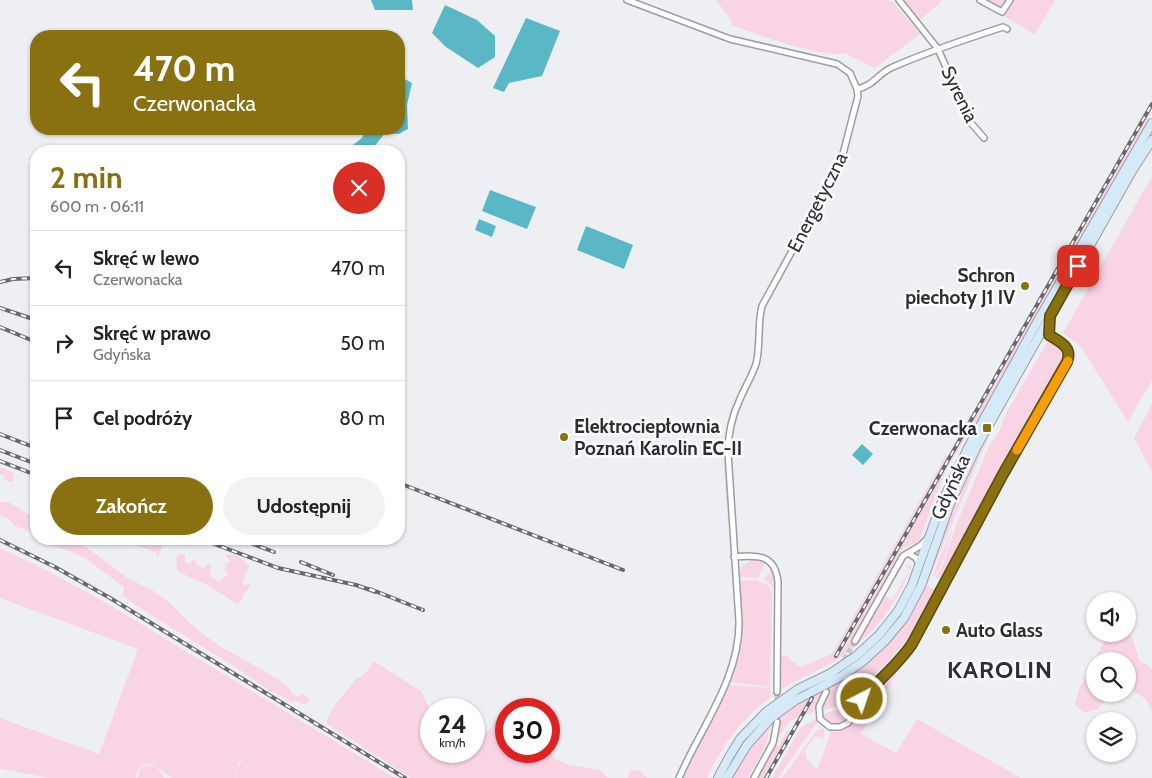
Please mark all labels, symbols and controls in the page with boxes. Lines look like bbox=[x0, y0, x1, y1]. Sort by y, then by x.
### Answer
text: 470 m bbox=[133, 47, 235, 90]
icon: left bbox=[50, 50, 115, 115]
street label: Syrenia bbox=[936, 62, 983, 126]
text: Czerwonacka bbox=[133, 90, 256, 117]
street label: Energetyczna bbox=[782, 148, 852, 256]
text: 2 min bbox=[50, 159, 122, 196]
button: close bbox=[333, 162, 385, 214]
text: 600 m · 06:11 bbox=[50, 197, 144, 216]
pin bbox=[1057, 245, 1099, 287]
text: Skręć w lewo bbox=[93, 247, 199, 270]
icon: arrive bbox=[1064, 252, 1092, 280]
icon: left bbox=[50, 254, 78, 282]
text: 470 m bbox=[330, 257, 385, 280]
place label: Schron piechoty J1 IV bbox=[905, 264, 1015, 309]
text: Czerwonacka bbox=[93, 270, 182, 289]
marker: Schron piechoty J1 IV bbox=[1019, 280, 1031, 292]
text: Skręć w prawo bbox=[93, 322, 211, 345]
icon: right bbox=[50, 329, 78, 357]
text: 50 m bbox=[341, 332, 385, 355]
text: Gdyńska bbox=[93, 345, 151, 364]
icon: arrive bbox=[50, 404, 78, 432]
text: Cel podróży bbox=[93, 407, 192, 430]
text: 80 m bbox=[339, 407, 385, 430]
place label: Elektrociepłownia Poznań Karolin EC-II bbox=[574, 415, 742, 460]
place label: Czerwonacka bbox=[869, 417, 978, 440]
marker: Czerwonacka bbox=[981, 422, 993, 434]
marker: Elektrociepłownia Poznań Karolin EC-II bbox=[558, 431, 570, 443]
street label: Gdyńska bbox=[926, 451, 975, 523]
button: Zakończ bbox=[50, 477, 213, 535]
button: Udostępnij bbox=[223, 477, 385, 535]
map controls bbox=[1086, 592, 1136, 762]
button: sound bbox=[1086, 592, 1136, 642]
place label: Auto Glass bbox=[956, 619, 1043, 642]
marker: Auto Glass bbox=[940, 624, 952, 636]
button: search bbox=[1086, 652, 1136, 702]
district label: KAROLIN bbox=[947, 655, 1053, 684]
position arrow bbox=[835, 672, 887, 724]
speed limit sign: 30 bbox=[495, 698, 560, 763]
text: 24 bbox=[438, 709, 467, 739]
button: layers bbox=[1086, 712, 1136, 762]
text: km/h bbox=[439, 735, 466, 750]

